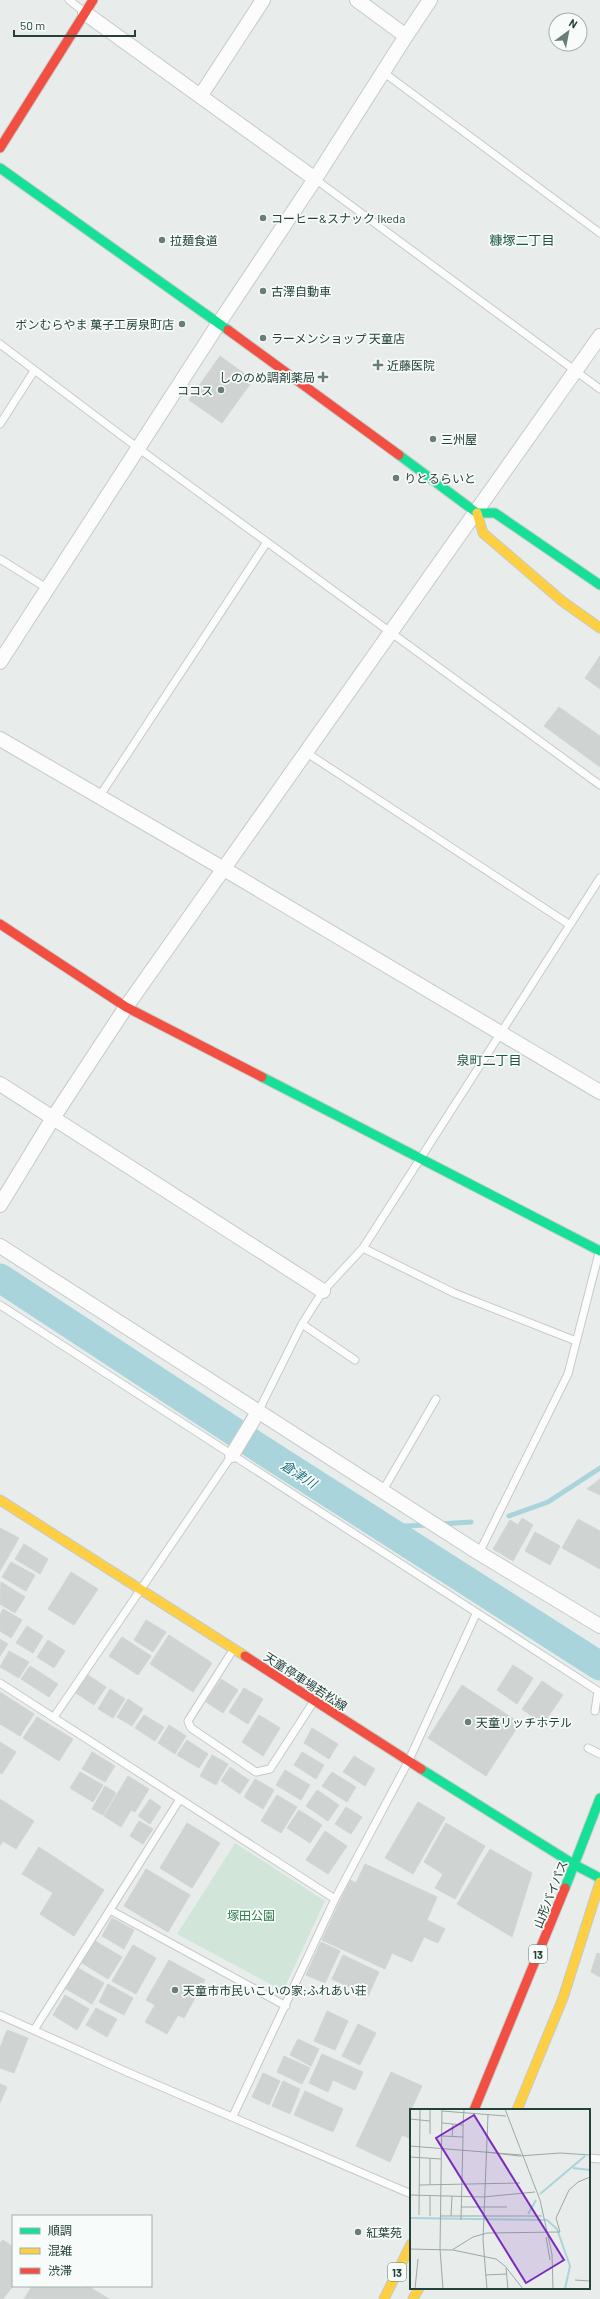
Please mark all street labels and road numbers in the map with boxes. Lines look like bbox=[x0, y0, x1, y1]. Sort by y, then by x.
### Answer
street label: 天童停車場若松線 bbox=[262, 1649, 350, 1713]
street label: 山形バイパス bbox=[530, 1858, 570, 1930]
road number: 13 bbox=[529, 1945, 547, 1963]
road number: 13 bbox=[388, 2263, 406, 2281]

